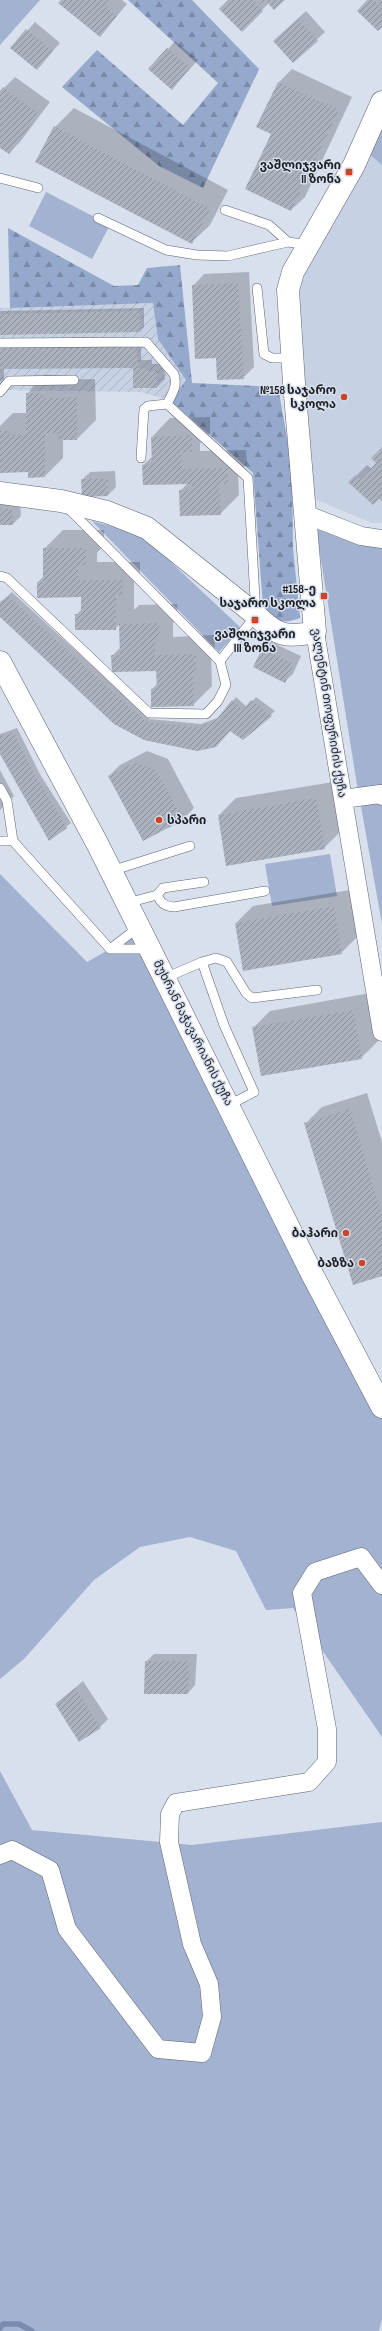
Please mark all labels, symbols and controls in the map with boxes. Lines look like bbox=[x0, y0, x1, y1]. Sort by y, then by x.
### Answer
place label: ვაშლიჯვარი II ზონა bbox=[260, 158, 341, 187]
marker: ვაშლიჯვარი II ზონა bbox=[344, 167, 354, 177]
place label: №158 საჯარო სკოლა bbox=[260, 383, 336, 412]
marker: №158 საჯარო სკოლა bbox=[339, 392, 349, 402]
place label: #158-ე საჯარო სკოლა bbox=[219, 582, 316, 611]
marker: #158-ე საჯარო სკოლა bbox=[319, 591, 329, 601]
marker: ვაშლიჯვარი III ზონა bbox=[250, 615, 260, 625]
place label: ვაშლიჯვარი III ზონა bbox=[214, 627, 296, 656]
street label: ვალენტინ თოფურიძის ქუჩა bbox=[308, 627, 350, 799]
place label: სპარი bbox=[167, 813, 206, 828]
marker: სპარი bbox=[154, 815, 164, 825]
street label: მუხრან მაჭავარიანის ქუჩა bbox=[150, 958, 236, 1108]
place label: ბაჰარი bbox=[292, 1226, 338, 1241]
marker: ბაჰარი bbox=[341, 1228, 351, 1238]
place label: ბაზზა bbox=[318, 1256, 354, 1271]
marker: ბაზზა bbox=[357, 1258, 367, 1268]

